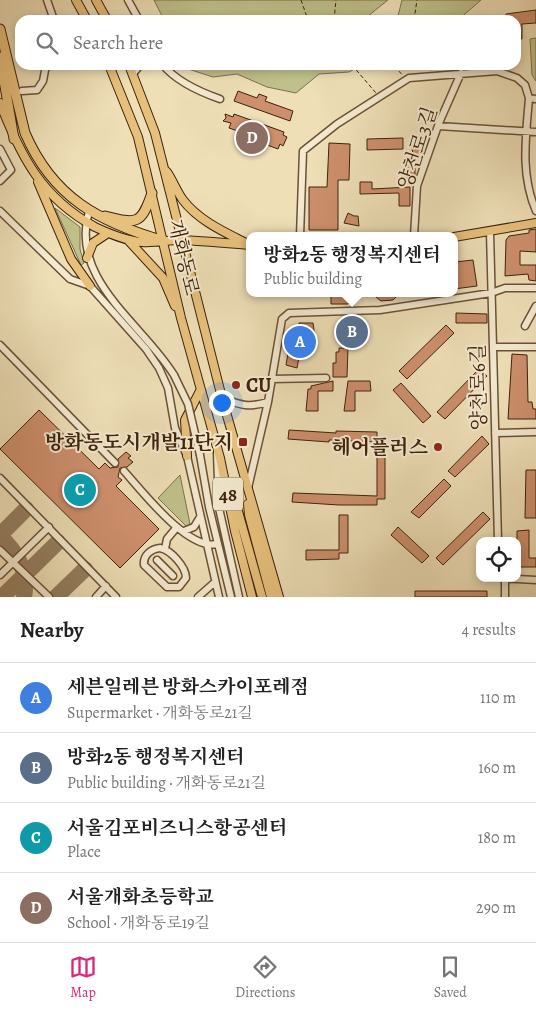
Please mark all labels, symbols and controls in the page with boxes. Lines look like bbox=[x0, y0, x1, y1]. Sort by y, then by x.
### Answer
search box bbox=[15, 15, 521, 70]
icon: search bbox=[33, 29, 61, 57]
text: Search here bbox=[73, 30, 163, 56]
street label: 양천로3길 bbox=[391, 103, 444, 193]
pin: D bbox=[236, 119, 268, 157]
street label: 개화동로 bbox=[162, 216, 205, 298]
popup bbox=[246, 232, 458, 297]
text: 방화2동 행정복지센터 bbox=[263, 242, 441, 268]
text: Public building bbox=[263, 268, 362, 290]
pin: B bbox=[336, 313, 368, 351]
pin: A bbox=[284, 323, 316, 361]
street label: 양천로6길 bbox=[464, 343, 493, 430]
place label: CU bbox=[246, 372, 271, 399]
marker: CU bbox=[230, 379, 242, 391]
your location bbox=[209, 390, 235, 416]
place label: 방화동도시개발11단지 bbox=[45, 429, 233, 456]
place label: 헤어플러스 bbox=[331, 434, 428, 461]
marker: 방화동도시개발11단지 bbox=[237, 436, 249, 448]
marker: 헤어플러스 bbox=[432, 441, 444, 453]
pin: C bbox=[64, 471, 96, 509]
road number: 48 bbox=[213, 478, 243, 510]
map controls bbox=[476, 537, 521, 582]
button: locate bbox=[476, 537, 521, 582]
text: Nearby bbox=[20, 616, 83, 644]
text: 4 results bbox=[462, 619, 516, 641]
text: 세븐일레븐 방화스카이포레점 bbox=[67, 674, 309, 700]
text: A bbox=[31, 687, 41, 709]
text: 110 m bbox=[480, 687, 516, 709]
text: Supermarket · 개화동로21길 bbox=[67, 702, 253, 724]
text: 방화2동 행정복지센터 bbox=[67, 744, 245, 770]
text: B bbox=[31, 757, 41, 779]
text: 160 m bbox=[478, 757, 516, 779]
text: Public building · 개화동로21길 bbox=[67, 772, 266, 794]
text: 서울김포비즈니스항공센터 bbox=[67, 815, 287, 841]
text: C bbox=[31, 827, 41, 849]
text: 180 m bbox=[478, 827, 516, 849]
text: Place bbox=[67, 841, 101, 863]
text: 서울개화초등학교 bbox=[67, 884, 214, 910]
text: D bbox=[30, 897, 42, 919]
text: 290 m bbox=[476, 897, 516, 919]
text: School · 개화동로19길 bbox=[67, 912, 210, 934]
tab: Map bbox=[69, 953, 97, 1002]
tab: Directions bbox=[235, 953, 295, 1002]
tab: Saved bbox=[434, 953, 467, 1002]

